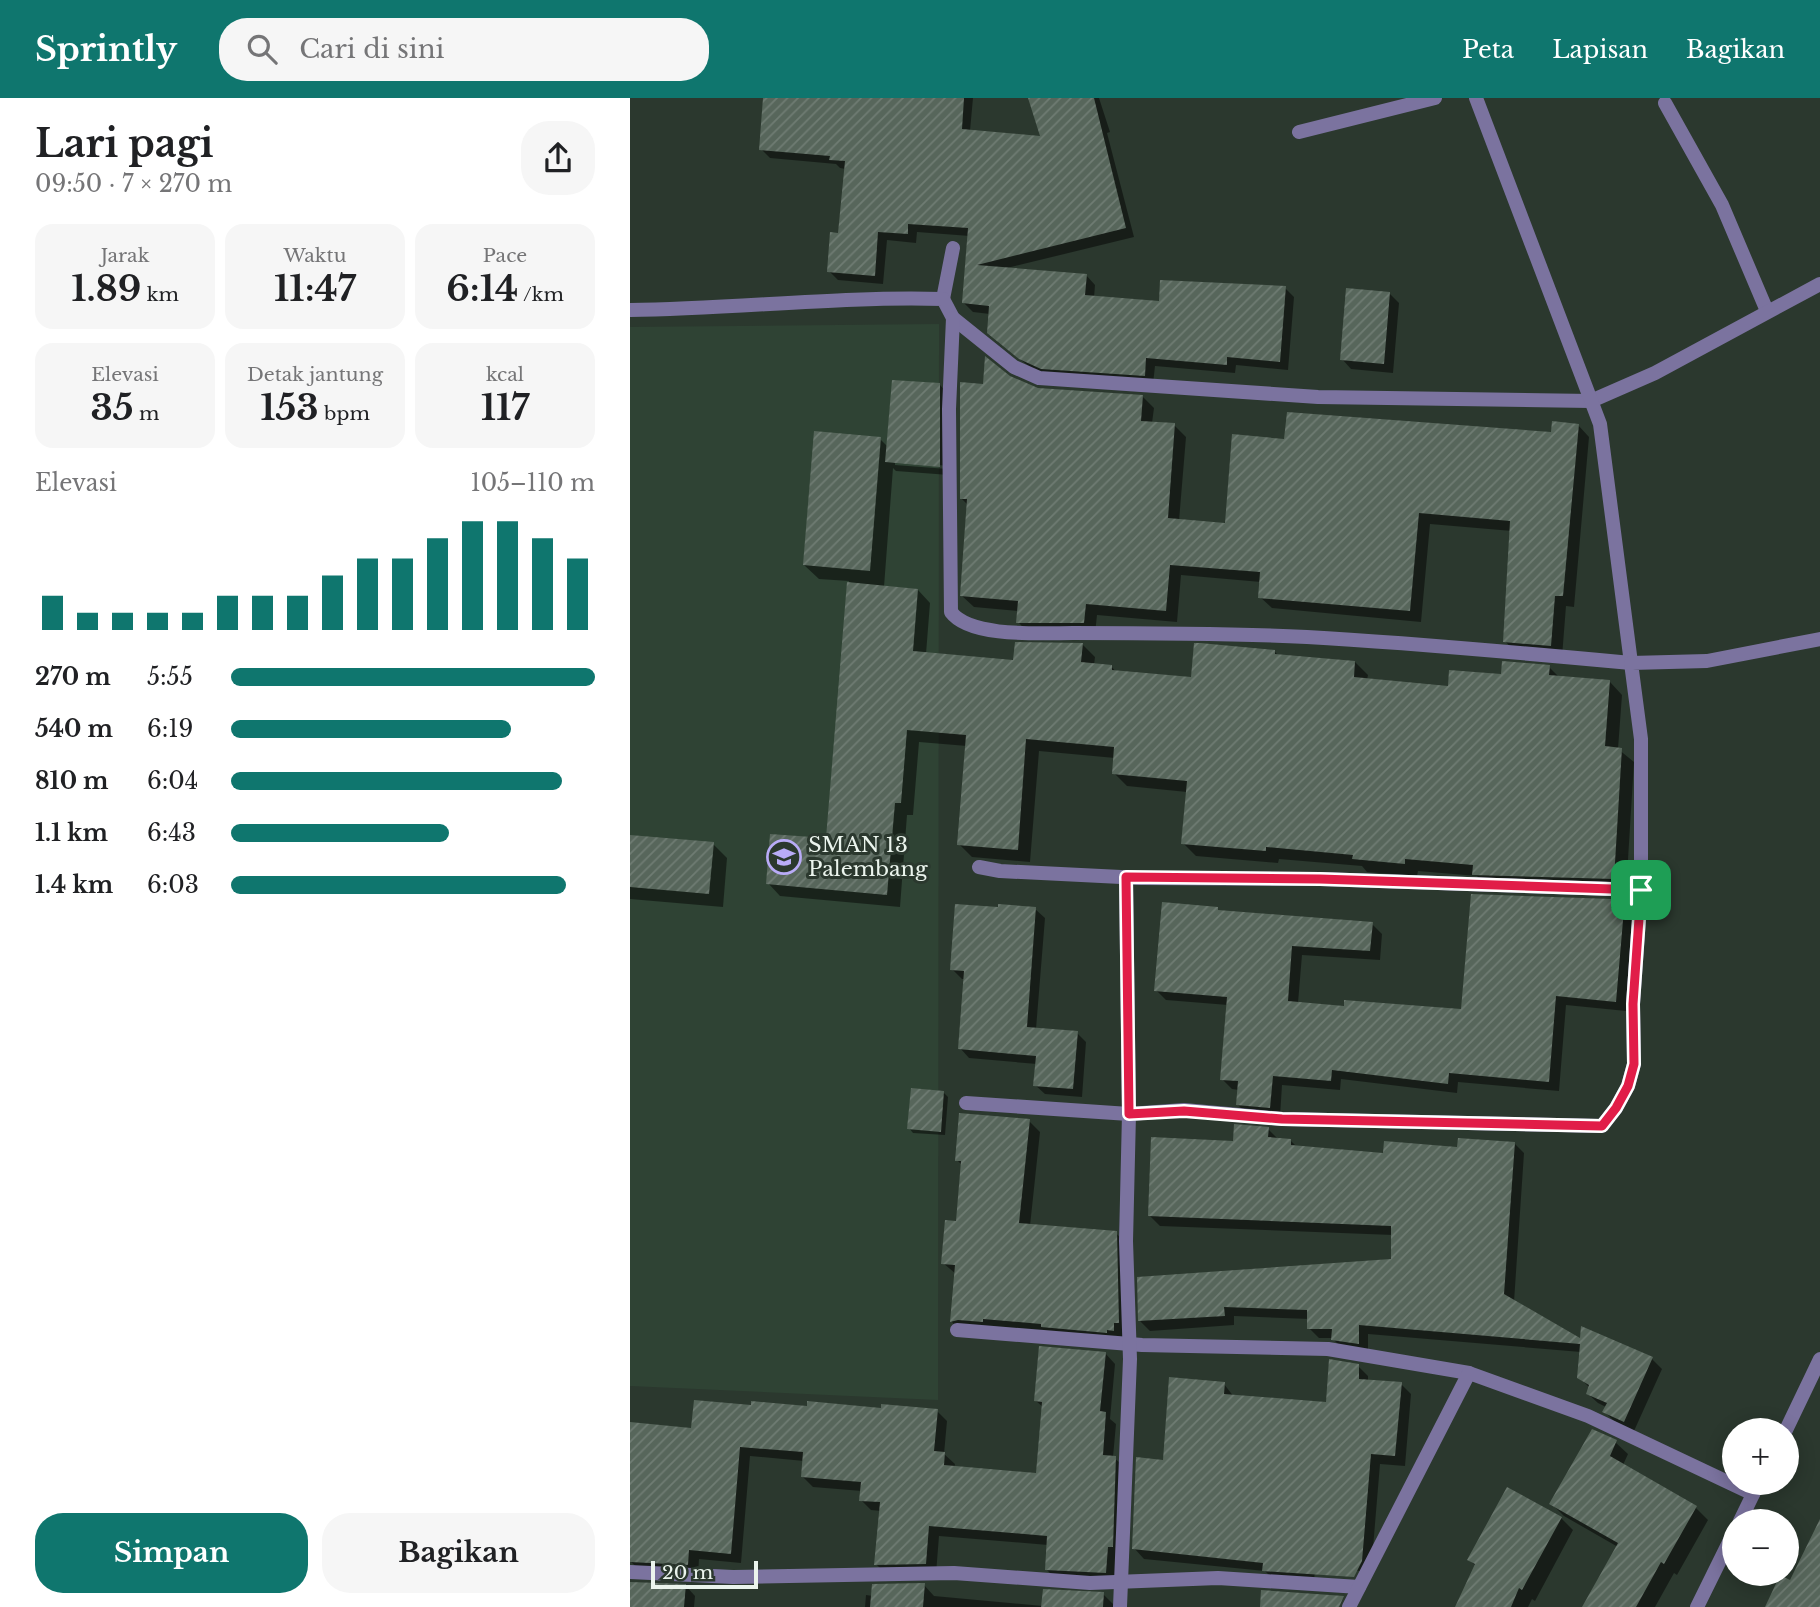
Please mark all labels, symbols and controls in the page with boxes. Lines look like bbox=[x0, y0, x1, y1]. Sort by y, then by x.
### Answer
search box bbox=[219, 18, 709, 81]
text: Sprintly bbox=[35, 29, 177, 70]
icon: search bbox=[243, 30, 281, 68]
text: Cari di sini bbox=[299, 33, 445, 65]
text: Peta bbox=[1462, 35, 1514, 64]
text: Lapisan bbox=[1552, 35, 1648, 64]
text: Bagikan bbox=[1686, 35, 1785, 64]
text: Lari pagi bbox=[35, 120, 213, 167]
button: share bbox=[521, 121, 595, 195]
text: 09:50 · 7 × 270 m bbox=[35, 170, 232, 198]
text: Jarak bbox=[101, 244, 149, 267]
text: Waktu bbox=[284, 244, 346, 267]
text: Pace bbox=[483, 244, 527, 267]
text: 1.89 bbox=[71, 267, 141, 310]
text: 11:47 bbox=[274, 267, 356, 310]
text: 6:14 bbox=[446, 267, 518, 310]
text: km bbox=[141, 283, 179, 306]
text: /km bbox=[518, 283, 564, 306]
text: Elevasi bbox=[91, 363, 159, 386]
text: Detak jantung bbox=[247, 363, 383, 386]
text: kcal bbox=[486, 363, 524, 386]
text: 35 bbox=[91, 386, 134, 429]
text: 153 bbox=[260, 386, 319, 429]
text: 117 bbox=[481, 386, 529, 429]
text: m bbox=[134, 402, 159, 425]
text: bpm bbox=[319, 402, 370, 425]
text: Elevasi bbox=[35, 469, 117, 497]
text: 105–110 m bbox=[470, 469, 595, 497]
text: 270 m bbox=[35, 663, 111, 691]
text: 5:55 bbox=[147, 663, 193, 691]
text: 540 m bbox=[35, 715, 113, 743]
text: 6:19 bbox=[147, 715, 193, 743]
text: 810 m bbox=[35, 767, 109, 795]
text: 6:04 bbox=[147, 767, 198, 795]
text: 1.1 km bbox=[35, 819, 108, 847]
text: 6:43 bbox=[147, 819, 196, 847]
place label: SMAN 13 Palembang bbox=[808, 832, 928, 882]
school or university icon: SMAN 13 Palembang bbox=[765, 838, 803, 876]
pin bbox=[1611, 860, 1671, 920]
text: 1.4 km bbox=[35, 871, 113, 899]
text: 6:03 bbox=[147, 871, 199, 899]
icon: arrive bbox=[1622, 871, 1660, 909]
map controls bbox=[1722, 1418, 1799, 1586]
button: + bbox=[1722, 1418, 1799, 1495]
button: − bbox=[1722, 1509, 1799, 1586]
button: Simpan bbox=[35, 1513, 308, 1593]
button: Bagikan bbox=[322, 1513, 595, 1593]
scale bar bbox=[651, 1558, 758, 1590]
text: 20 m bbox=[662, 1561, 713, 1584]

